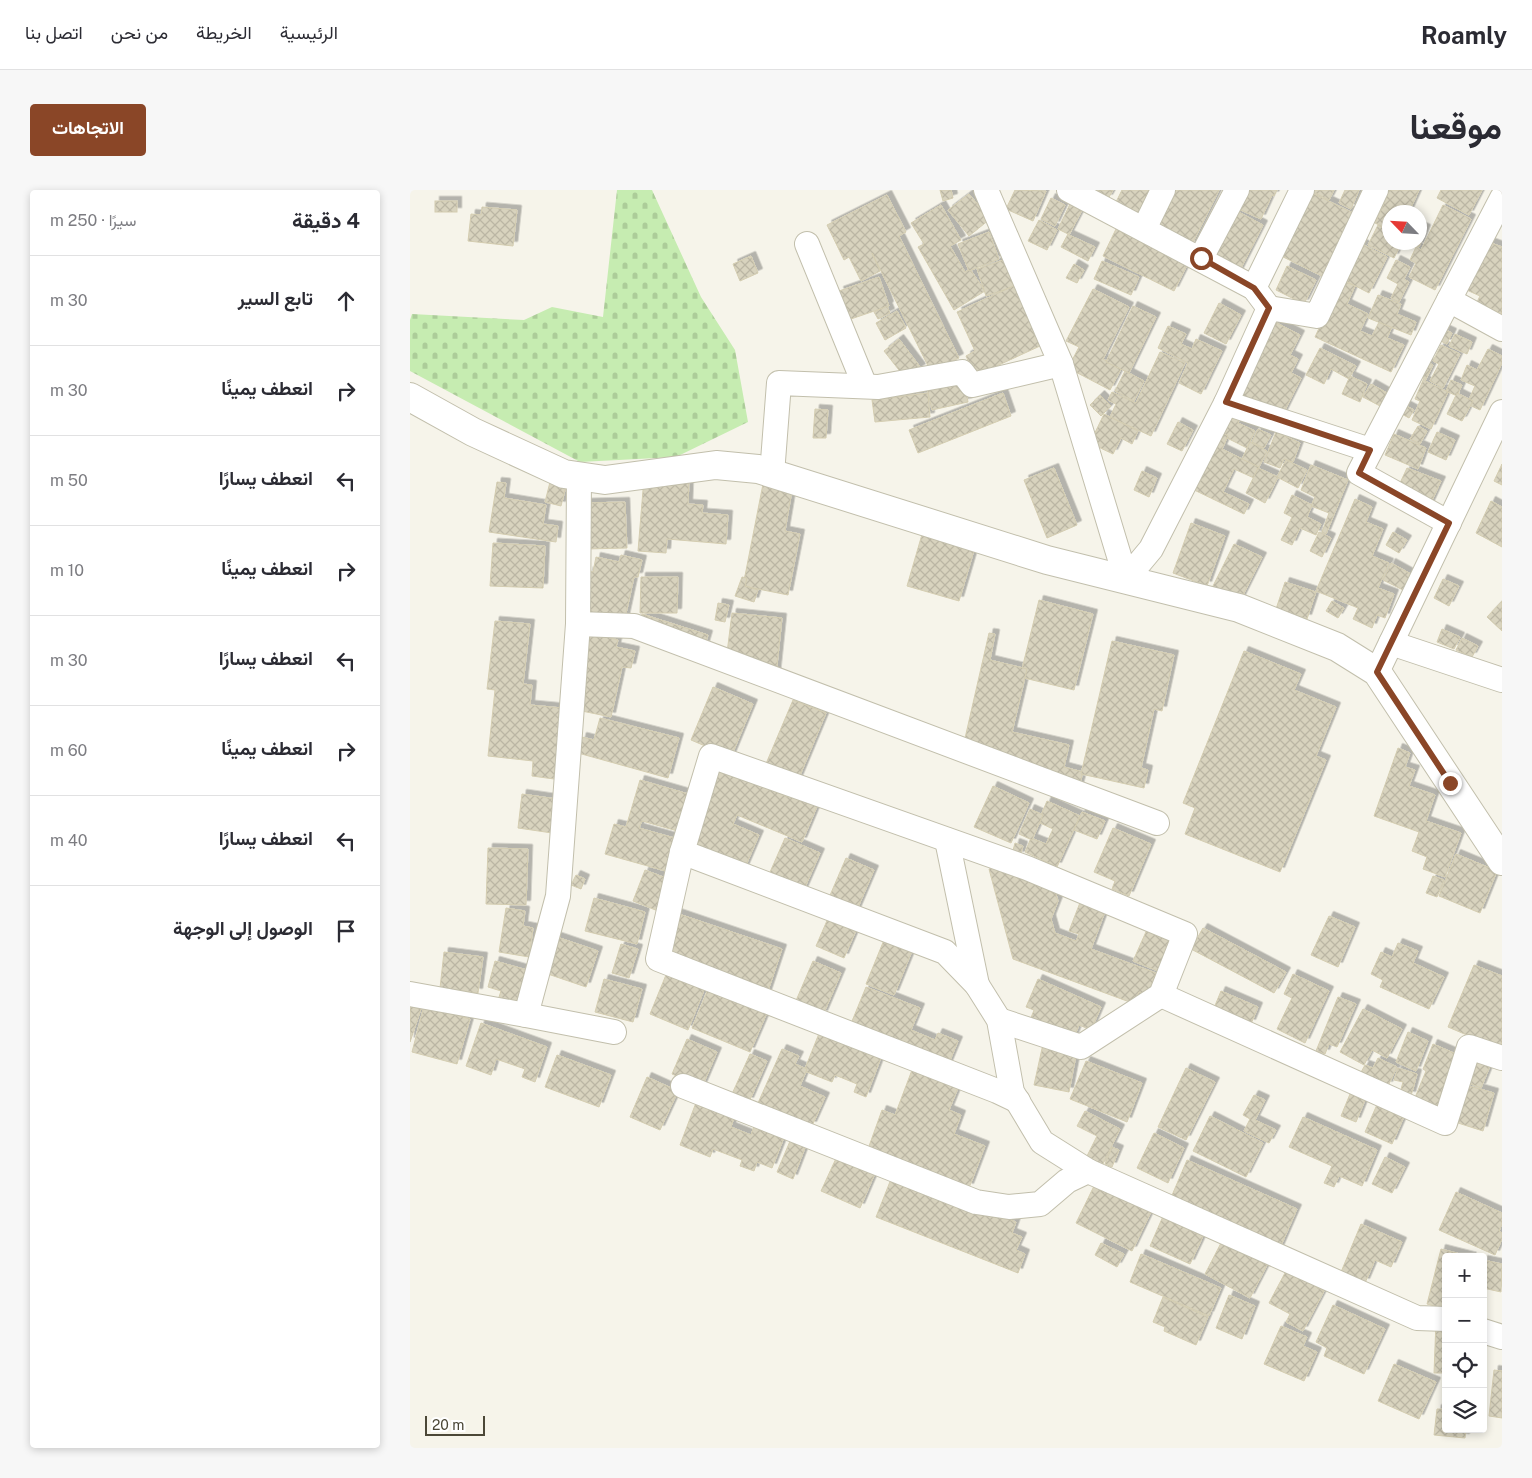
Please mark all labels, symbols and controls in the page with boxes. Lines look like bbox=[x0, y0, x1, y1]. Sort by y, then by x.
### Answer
text: Roamly bbox=[1421, 21, 1507, 49]
text: اتصل بنا bbox=[25, 22, 83, 43]
text: من نحن bbox=[111, 22, 168, 43]
text: الخريطة bbox=[196, 22, 252, 43]
text: الرئيسية bbox=[280, 22, 338, 43]
button: الاتجاهات bbox=[30, 104, 146, 156]
text: موقعنا bbox=[1409, 106, 1502, 147]
north arrow bbox=[1382, 205, 1427, 250]
text: 4 دقيقة bbox=[292, 208, 360, 233]
text: سيرًا · 250 m bbox=[50, 211, 136, 230]
route start bbox=[1190, 247, 1213, 270]
text: تابع السير bbox=[238, 287, 313, 309]
icon: ahead bbox=[332, 287, 360, 315]
text: 30 m bbox=[50, 291, 88, 310]
text: انعطف يمينًا bbox=[221, 377, 313, 399]
icon: right bbox=[332, 377, 360, 405]
text: 30 m bbox=[50, 381, 88, 400]
text: انعطف يسارًا bbox=[219, 467, 313, 489]
icon: left bbox=[332, 467, 360, 495]
text: 50 m bbox=[50, 471, 88, 490]
text: انعطف يمينًا bbox=[221, 557, 313, 579]
icon: right bbox=[332, 557, 360, 585]
text: 10 m bbox=[50, 561, 84, 580]
text: انعطف يسارًا bbox=[219, 647, 313, 669]
icon: left bbox=[332, 647, 360, 675]
text: 30 m bbox=[50, 651, 88, 670]
text: انعطف يمينًا bbox=[221, 737, 313, 759]
icon: right bbox=[332, 737, 360, 765]
text: 60 m bbox=[50, 741, 87, 760]
route end bbox=[1439, 772, 1462, 795]
text: انعطف يسارًا bbox=[219, 827, 313, 849]
icon: left bbox=[332, 827, 360, 855]
text: 40 m bbox=[50, 831, 88, 850]
text: الوصول إلى الوجهة bbox=[173, 917, 313, 939]
icon: arrive bbox=[332, 917, 360, 945]
map controls bbox=[1442, 1253, 1487, 1433]
button: + bbox=[1442, 1253, 1487, 1298]
button: − bbox=[1442, 1298, 1487, 1343]
button: locate bbox=[1442, 1343, 1487, 1388]
button: layers bbox=[1442, 1388, 1487, 1433]
scale bar bbox=[425, 1413, 485, 1436]
text: 20 m bbox=[432, 1417, 464, 1433]

